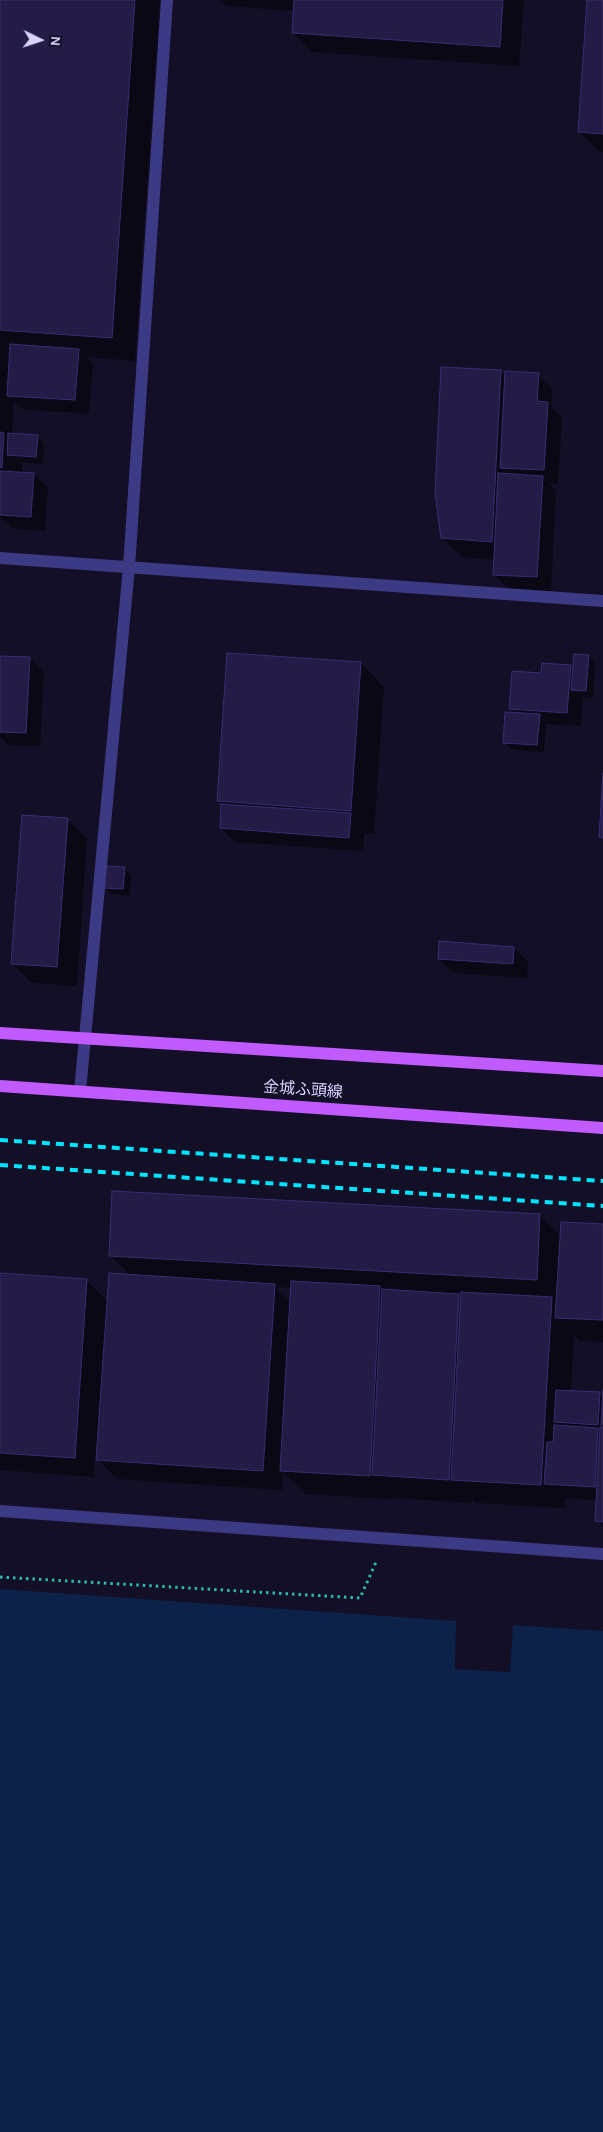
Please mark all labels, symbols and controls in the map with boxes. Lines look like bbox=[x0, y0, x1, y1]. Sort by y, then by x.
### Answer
north arrow bbox=[15, 15, 65, 65]
text: N bbox=[47, 35, 64, 47]
street label: 金城ふ頭線 bbox=[262, 1078, 344, 1102]

